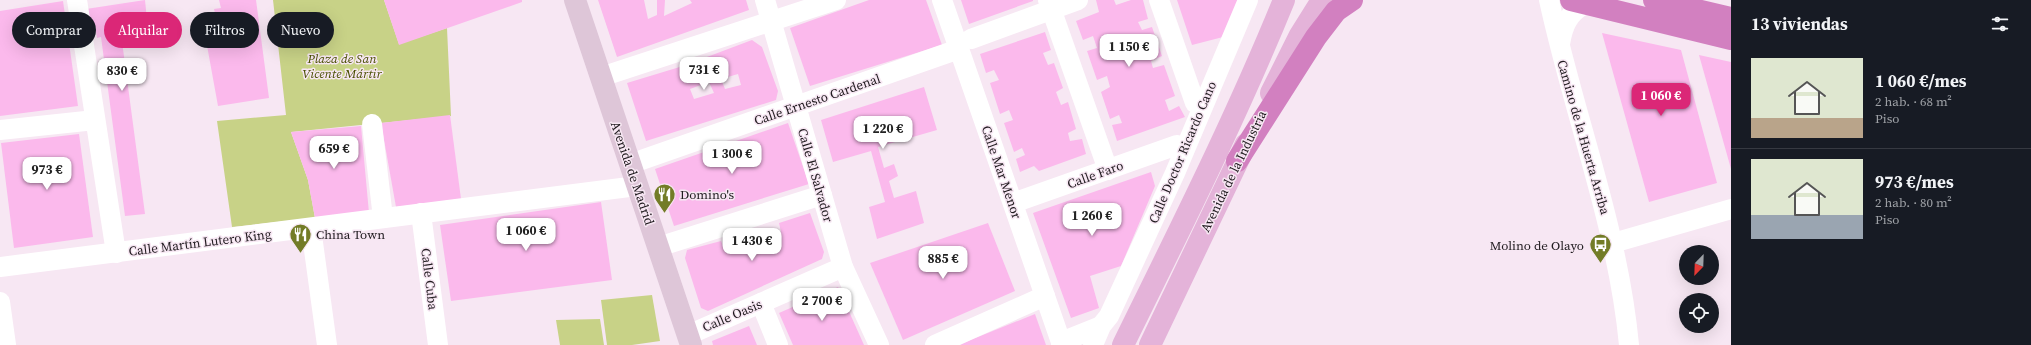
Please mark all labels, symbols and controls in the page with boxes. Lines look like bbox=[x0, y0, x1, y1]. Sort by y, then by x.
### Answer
chip: Comprar bbox=[12, 12, 96, 48]
chip: Alquilar bbox=[104, 12, 182, 48]
chip: Filtros bbox=[190, 12, 259, 48]
chip: Nuevo bbox=[267, 12, 334, 48]
text: 13 viviendas bbox=[1751, 12, 1848, 36]
icon: filters bbox=[1989, 13, 2011, 35]
pin: 1 150 € bbox=[1092, 34, 1166, 68]
text: 1 150 € bbox=[1109, 38, 1149, 55]
park label: Plaza de San Vicente Mártir bbox=[302, 50, 382, 82]
pin: 731 € bbox=[676, 57, 732, 91]
pin: 830 € bbox=[94, 58, 150, 92]
street label: Camino de la Huerta Arriba bbox=[1553, 58, 1614, 217]
text: 731 € bbox=[689, 61, 719, 78]
text: 830 € bbox=[107, 62, 137, 79]
text: 1 060 €/mes bbox=[1875, 69, 1966, 93]
street label: Calle Ernesto Cardenal bbox=[752, 70, 883, 129]
icon: home bbox=[1783, 74, 1831, 122]
street label: Calle Doctor Ricardo Cano bbox=[1145, 79, 1220, 226]
pin: 1 060 € bbox=[1624, 83, 1698, 117]
text: 1 060 € bbox=[1641, 87, 1681, 104]
text: 2 hab. · 68 m² bbox=[1875, 93, 1952, 110]
street label: Avenida de la Industria bbox=[1197, 107, 1270, 235]
text: Piso bbox=[1875, 110, 1899, 127]
pin: 1 220 € bbox=[846, 116, 920, 150]
street label: Avenida de Madrid bbox=[607, 119, 658, 228]
text: 1 220 € bbox=[863, 120, 903, 137]
street label: Calle Mar Menor bbox=[978, 123, 1026, 221]
street label: Calle El Salvador bbox=[794, 126, 837, 225]
pin: 659 € bbox=[306, 136, 362, 170]
text: 659 € bbox=[319, 140, 349, 157]
pin: 1 300 € bbox=[695, 141, 769, 175]
text: 1 300 € bbox=[712, 145, 752, 162]
pin: 973 € bbox=[19, 157, 75, 191]
street label: Calle Faro bbox=[1065, 157, 1125, 192]
text: 973 € bbox=[32, 161, 62, 178]
text: 973 €/mes bbox=[1875, 170, 1954, 194]
icon: home bbox=[1783, 175, 1831, 223]
restaurant icon: Domino's bbox=[652, 181, 678, 214]
place label: Domino's bbox=[680, 186, 734, 203]
text: 2 hab. · 80 m² bbox=[1875, 194, 1952, 211]
pin: 1 260 € bbox=[1055, 203, 1129, 237]
text: 1 260 € bbox=[1072, 207, 1112, 224]
text: Piso bbox=[1875, 211, 1899, 228]
pin: 1 060 € bbox=[489, 218, 563, 252]
restaurant icon: China Town bbox=[287, 221, 313, 254]
text: 1 060 € bbox=[506, 222, 546, 239]
street label: Calle Martín Lutero King bbox=[128, 225, 273, 260]
place label: China Town bbox=[316, 226, 385, 243]
pin: 1 430 € bbox=[715, 228, 789, 262]
text: 1 430 € bbox=[732, 232, 772, 249]
bus stop icon: Molino de Olayo bbox=[1587, 232, 1613, 265]
place label: Molino de Olayo bbox=[1490, 237, 1584, 254]
north arrow bbox=[1679, 245, 1719, 285]
map controls bbox=[1679, 245, 1719, 333]
pin: 885 € bbox=[915, 246, 971, 280]
street label: Calle Cuba bbox=[417, 247, 442, 311]
text: 885 € bbox=[928, 250, 958, 267]
pin: 2 700 € bbox=[785, 288, 859, 322]
text: 2 700 € bbox=[802, 292, 842, 309]
button: locate bbox=[1679, 293, 1719, 333]
street label: Calle Oasis bbox=[700, 295, 765, 336]

